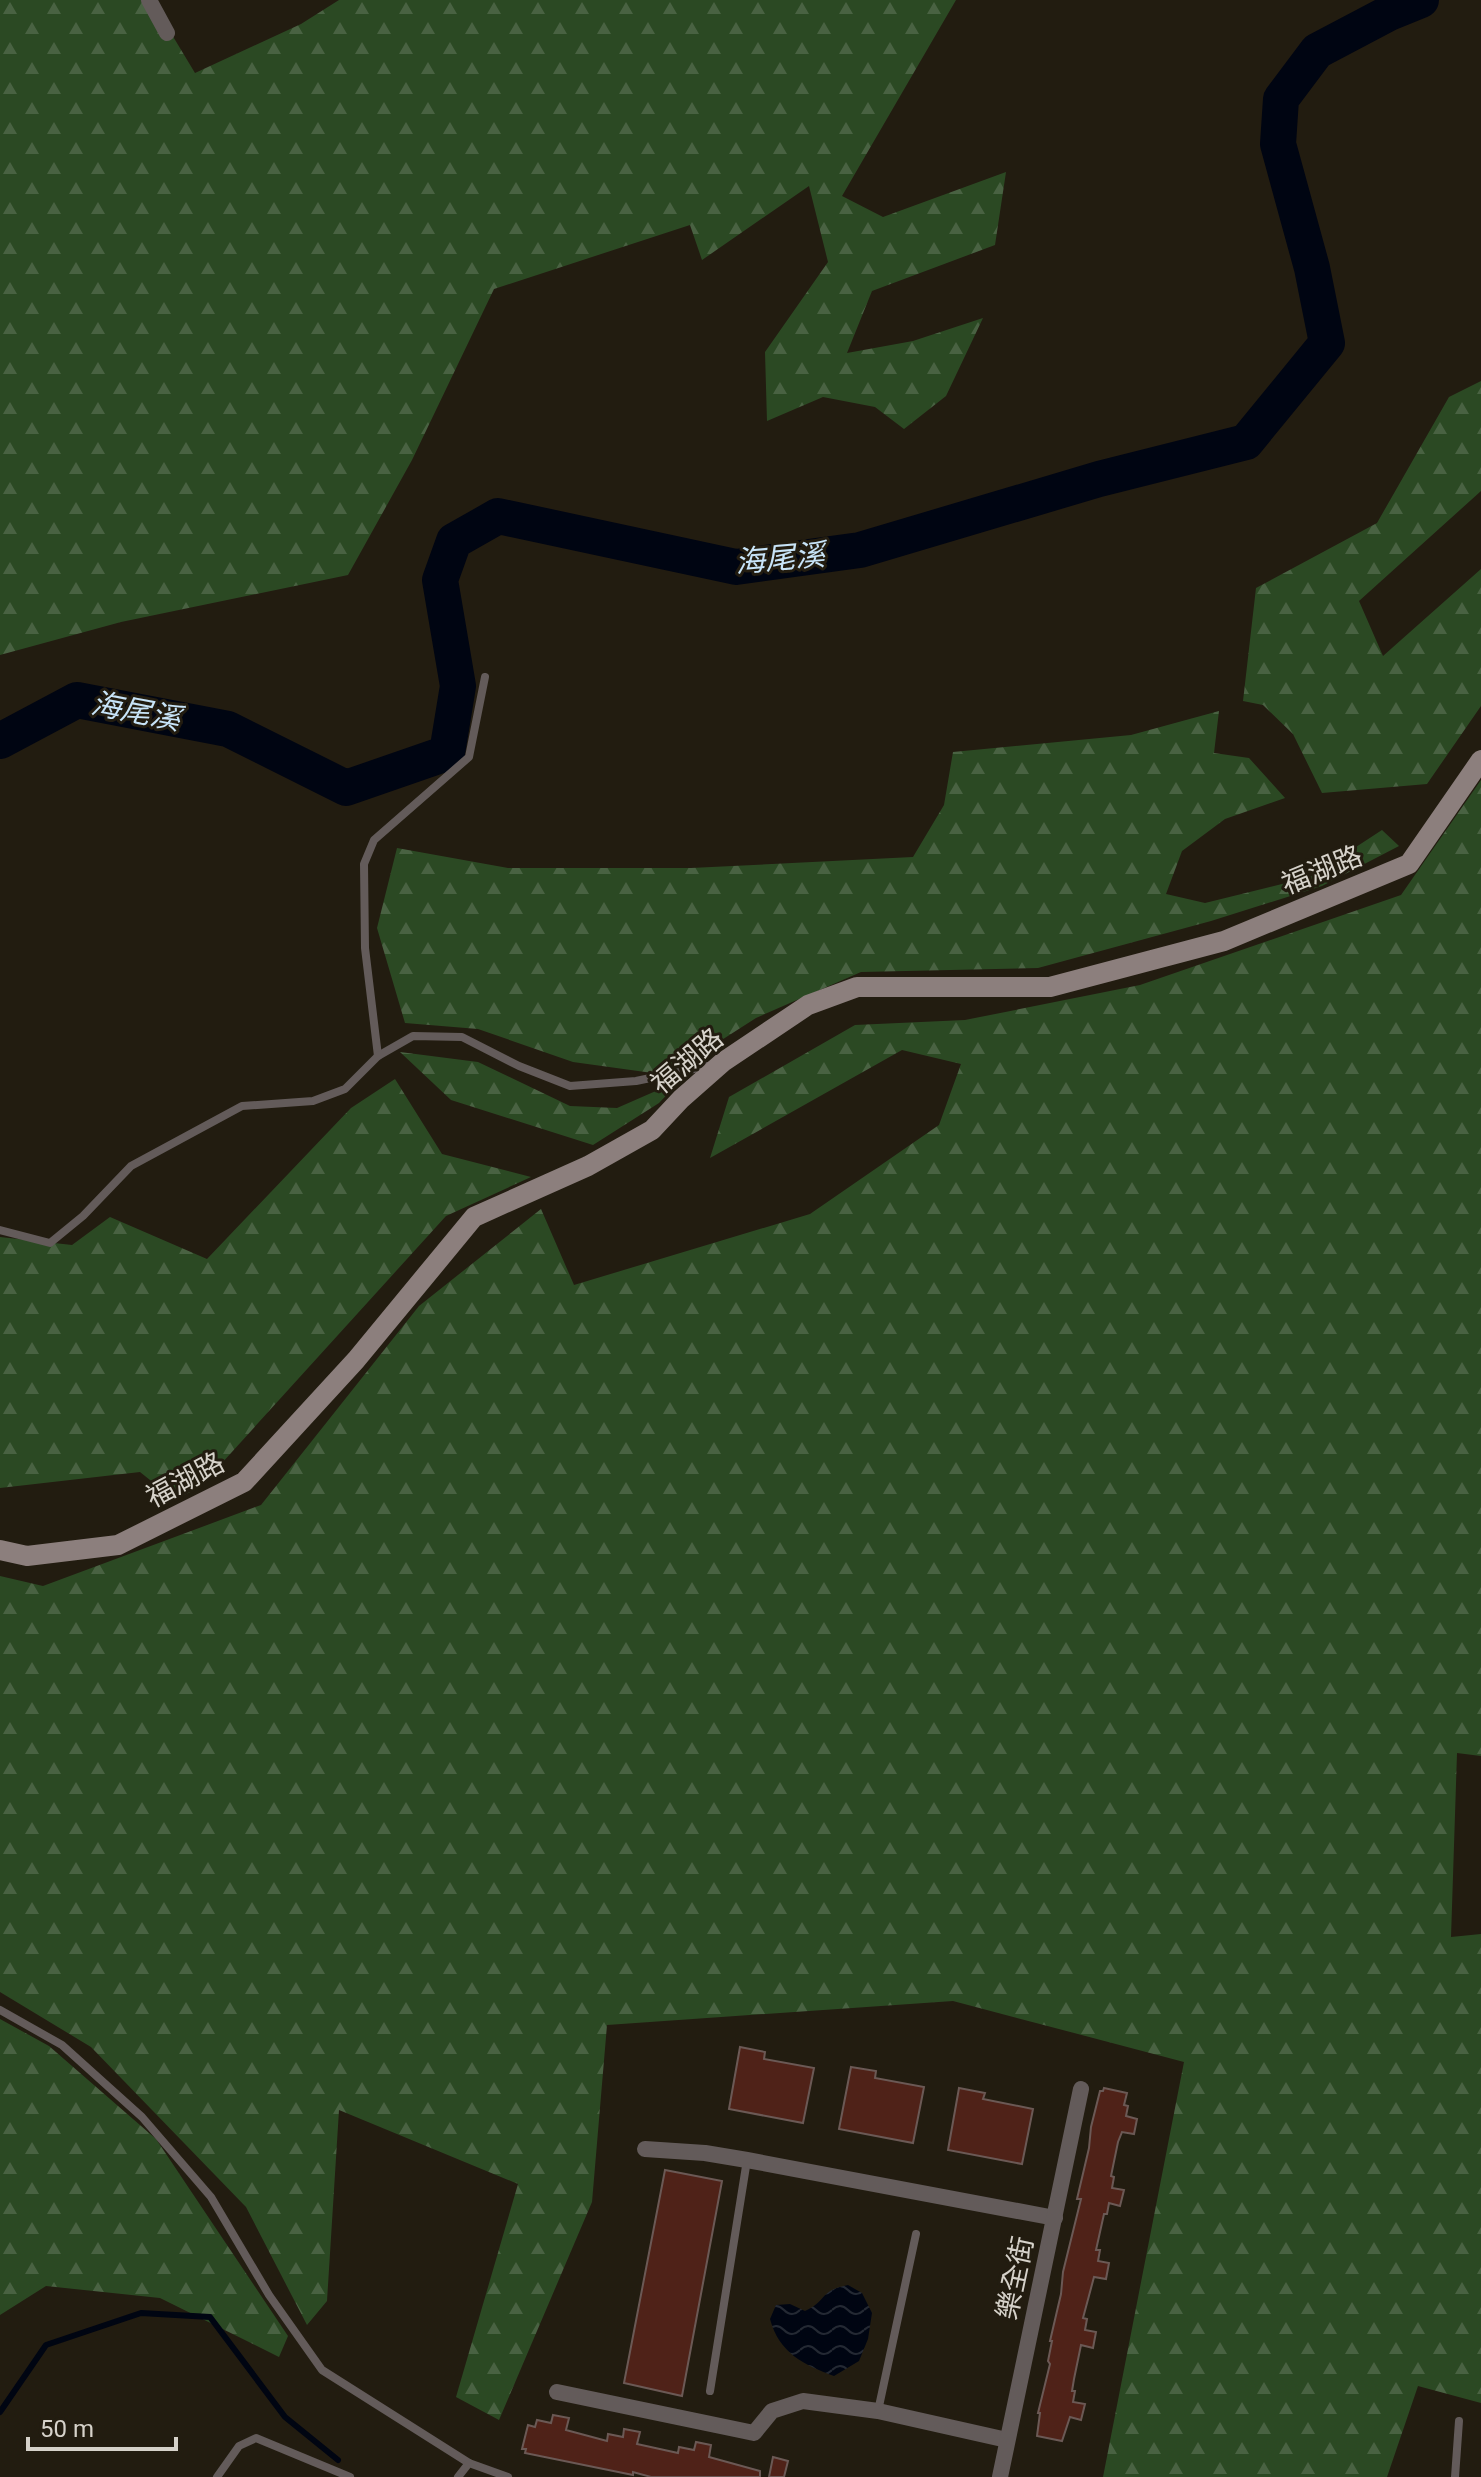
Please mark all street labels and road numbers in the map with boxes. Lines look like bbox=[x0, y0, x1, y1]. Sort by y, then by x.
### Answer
street label: 福湖路 bbox=[1277, 839, 1367, 901]
street label: 福湖路 bbox=[644, 1021, 730, 1101]
street label: 福湖路 bbox=[140, 1446, 230, 1514]
street label: 樂全街 bbox=[990, 2233, 1040, 2323]

